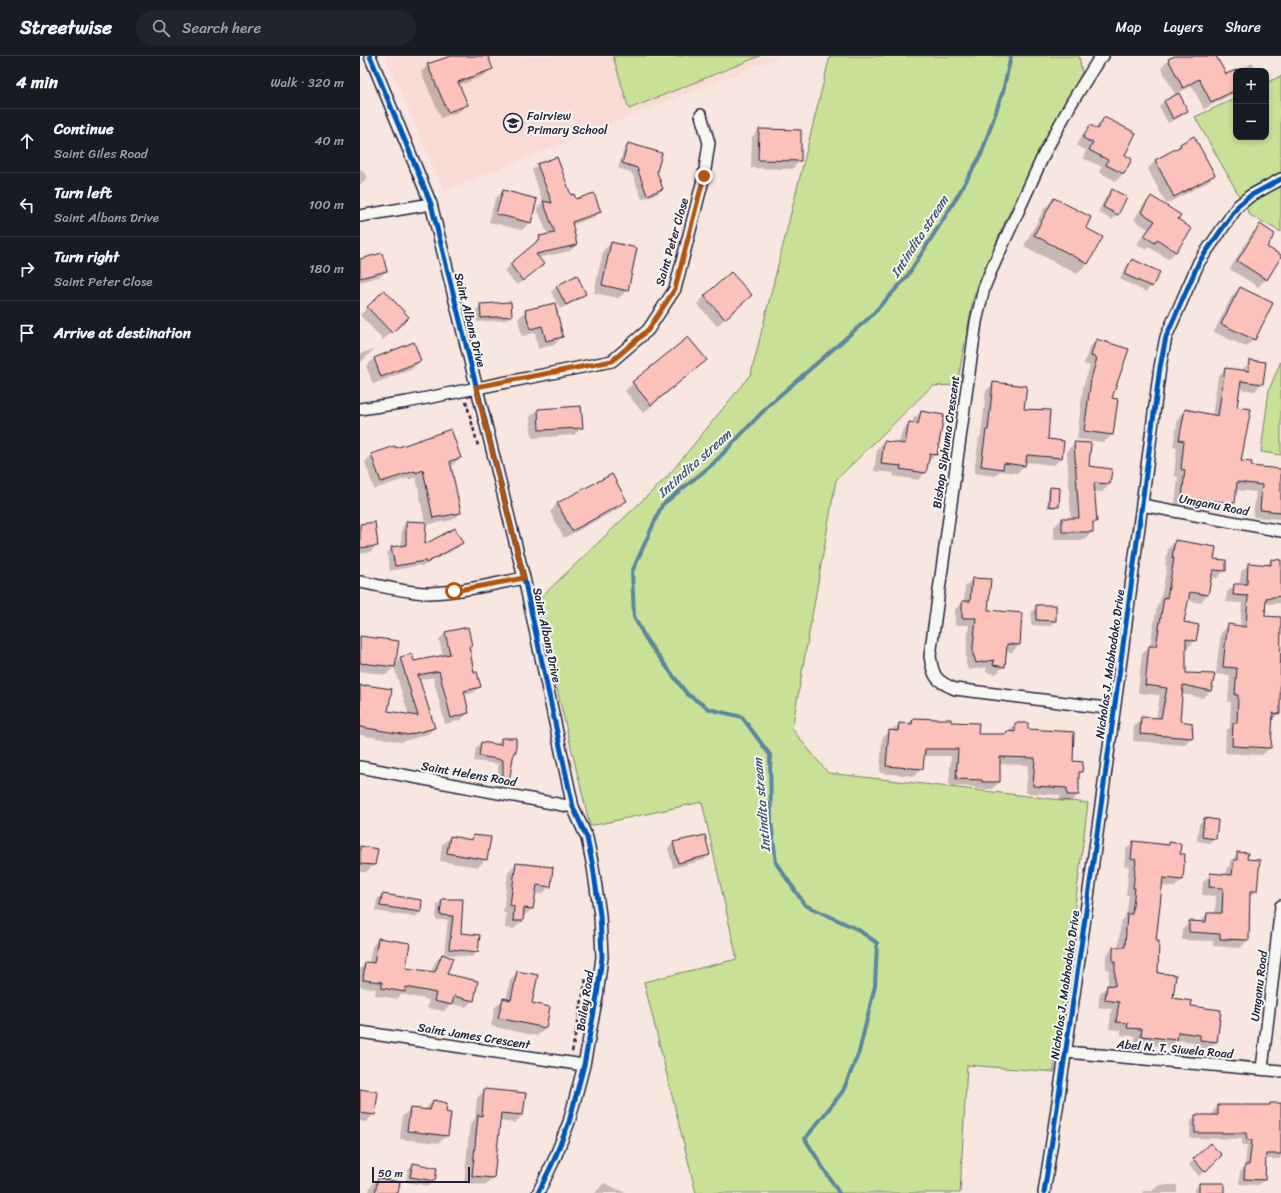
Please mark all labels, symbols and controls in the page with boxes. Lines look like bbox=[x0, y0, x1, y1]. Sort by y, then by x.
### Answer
search box bbox=[136, 10, 416, 46]
text: Streetwise bbox=[20, 11, 112, 44]
text: Search here bbox=[182, 15, 261, 41]
text: Map bbox=[1116, 15, 1141, 40]
text: Layers bbox=[1163, 15, 1203, 40]
text: Share bbox=[1225, 15, 1261, 40]
icon: search bbox=[150, 17, 172, 39]
text: 4 min bbox=[16, 67, 58, 97]
map controls bbox=[1233, 68, 1269, 140]
button: + bbox=[1233, 68, 1269, 104]
text: Walk · 320 m bbox=[270, 71, 344, 94]
button: − bbox=[1233, 104, 1269, 140]
place label: Fairview Primary School bbox=[527, 105, 608, 141]
school or university icon: Fairview Primary School bbox=[502, 112, 524, 134]
text: Continue bbox=[54, 116, 114, 142]
text: 40 m bbox=[314, 129, 344, 152]
icon: ahead bbox=[16, 130, 38, 152]
text: Saint Giles Road bbox=[54, 142, 148, 165]
route end bbox=[695, 167, 713, 185]
text: Turn left bbox=[54, 180, 112, 206]
water label: Intindita stream bbox=[884, 190, 955, 283]
text: 100 m bbox=[309, 193, 344, 216]
icon: left bbox=[16, 194, 38, 216]
street label: Saint Peter Close bbox=[649, 195, 695, 289]
text: Saint Albans Drive bbox=[54, 206, 159, 229]
text: Turn right bbox=[54, 244, 119, 270]
text: 180 m bbox=[309, 257, 344, 280]
icon: right bbox=[16, 258, 38, 280]
text: Saint Peter Close bbox=[54, 270, 153, 293]
street label: Saint Albans Drive bbox=[448, 270, 492, 370]
text: Arrive at destination bbox=[54, 320, 191, 346]
icon: arrive bbox=[16, 322, 38, 344]
street label: Bishop Siphuma Crescent bbox=[926, 374, 966, 510]
water label: Intindita stream bbox=[651, 423, 738, 504]
street label: Umganu Road bbox=[1177, 487, 1253, 523]
route start bbox=[445, 582, 463, 600]
street label: Saint Albans Drive bbox=[526, 585, 568, 685]
street label: Nicholas J. Mabhodoko Drive bbox=[1089, 588, 1131, 740]
street label: Saint Helens Road bbox=[420, 755, 519, 793]
water label: Intindita stream bbox=[746, 756, 777, 854]
street label: Nicholas J. Mabhodoko Drive bbox=[1044, 909, 1086, 1061]
street label: Umganu Road bbox=[1244, 948, 1274, 1023]
street label: Bailey Road bbox=[569, 968, 601, 1033]
street label: Saint James Crescent bbox=[416, 1016, 533, 1056]
street label: Abel N. T. Siwela Road bbox=[1115, 1033, 1235, 1065]
text: 50 m bbox=[378, 1164, 403, 1183]
scale bar bbox=[372, 1165, 470, 1184]

